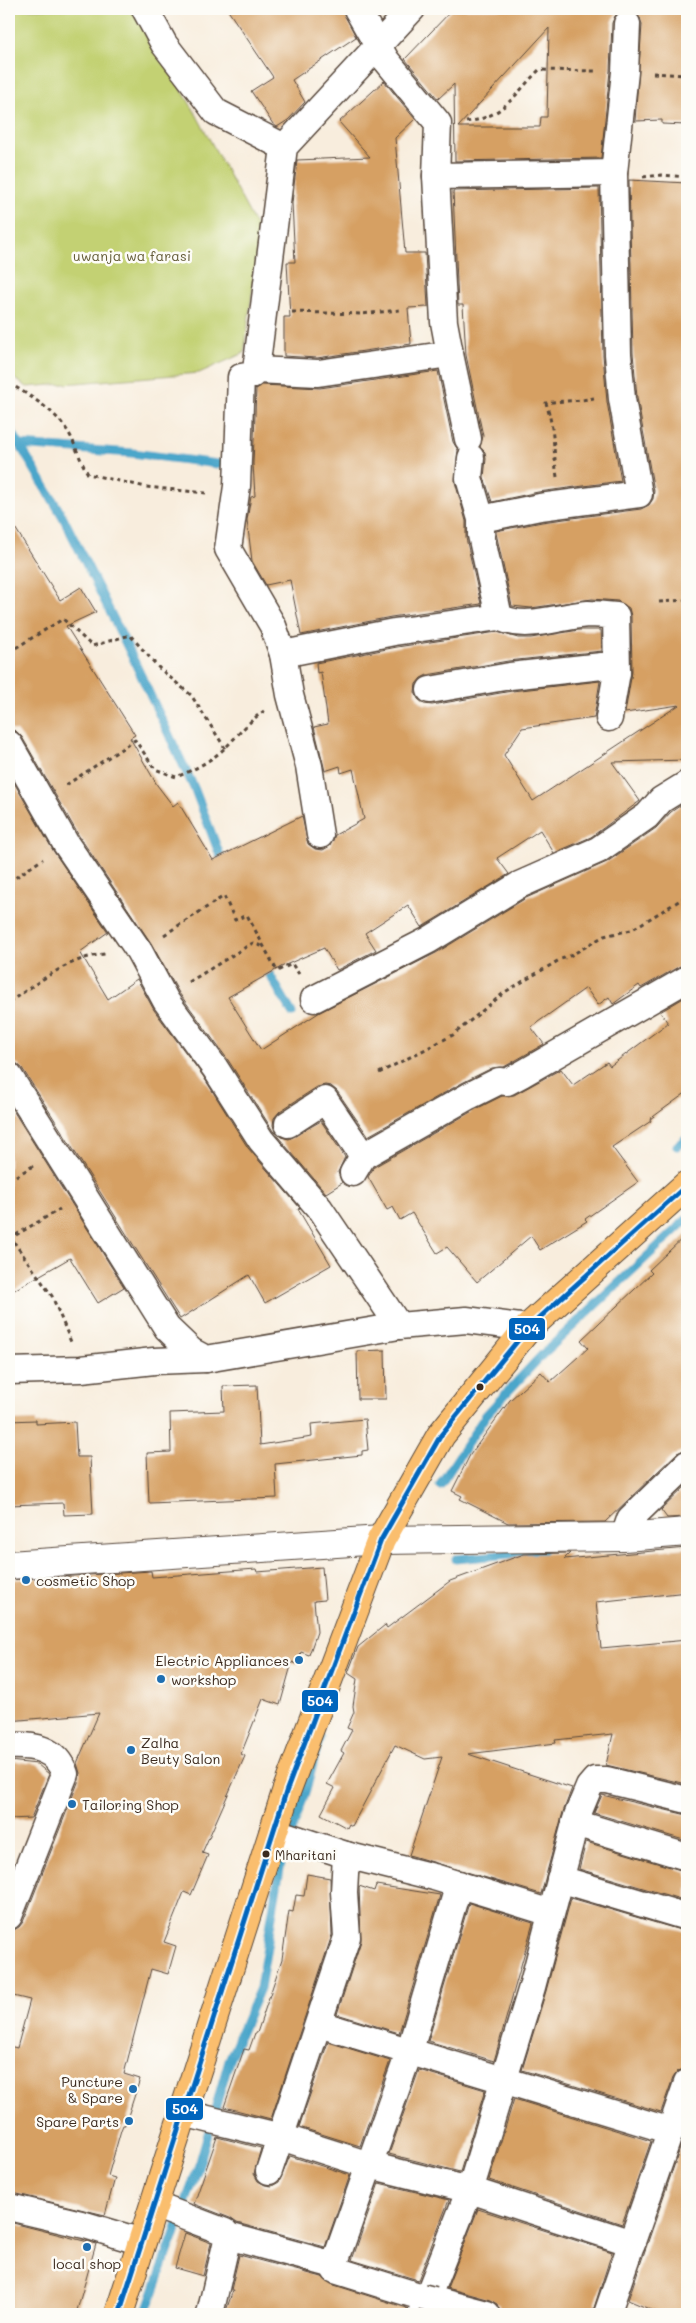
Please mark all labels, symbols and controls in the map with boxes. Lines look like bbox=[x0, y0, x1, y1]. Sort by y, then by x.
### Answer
park label: uwanja wa farasi bbox=[73, 246, 191, 265]
line badge: 504 bbox=[508, 1317, 546, 1341]
text: 504 bbox=[514, 1319, 540, 1338]
unlabelled marker bbox=[475, 1382, 485, 1392]
place label: cosmetic Shop bbox=[36, 1571, 135, 1590]
marker: cosmetic Shop bbox=[20, 1574, 32, 1586]
place label: Electric Appliances bbox=[155, 1651, 289, 1670]
marker: Electric Appliances bbox=[293, 1654, 305, 1666]
place label: workshop bbox=[171, 1670, 236, 1689]
marker: workshop bbox=[155, 1673, 167, 1685]
line badge: 504 bbox=[301, 1689, 339, 1713]
text: 504 bbox=[307, 1691, 333, 1710]
place label: Zalha Beuty Salon bbox=[141, 1733, 220, 1768]
marker: Zalha Beuty Salon bbox=[125, 1744, 137, 1756]
place label: Tailoring Shop bbox=[82, 1795, 179, 1814]
marker: Tailoring Shop bbox=[66, 1798, 78, 1810]
place label: Mharitani bbox=[275, 1846, 336, 1863]
marker: Mharitani bbox=[261, 1849, 271, 1859]
place label: Puncture & Spare bbox=[61, 2072, 123, 2107]
marker: Puncture & Spare bbox=[127, 2083, 139, 2095]
line badge: 504 bbox=[165, 2097, 204, 2121]
text: 504 bbox=[172, 2099, 198, 2118]
place label: Spare Parts bbox=[36, 2112, 119, 2131]
marker: Spare Parts bbox=[123, 2115, 135, 2127]
marker: local shop bbox=[81, 2241, 93, 2253]
place label: local shop bbox=[53, 2254, 121, 2273]

